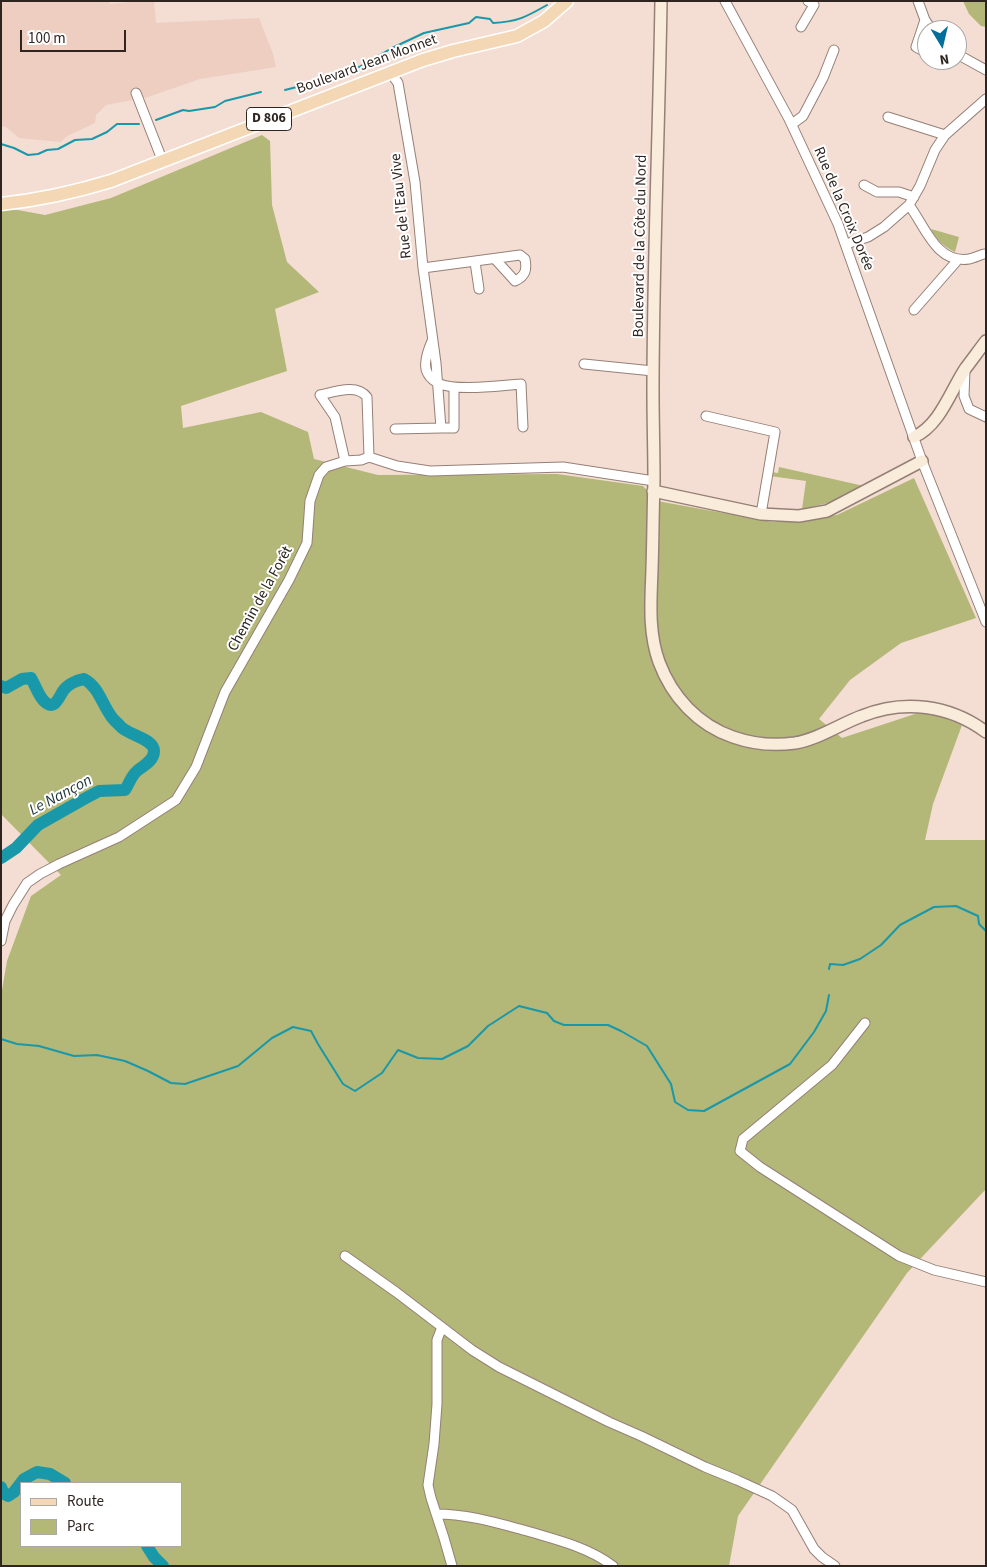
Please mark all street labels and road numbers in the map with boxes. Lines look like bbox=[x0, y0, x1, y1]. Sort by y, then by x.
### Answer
street label: Boulevard Jean Monnet bbox=[294, 31, 440, 99]
road number: D 806 bbox=[246, 108, 292, 130]
street label: Rue de la Croix Dorée bbox=[809, 144, 877, 274]
street label: Rue de l'Eau Vive bbox=[388, 152, 416, 260]
street label: Boulevard de la Côte du Nord bbox=[630, 155, 652, 337]
street label: Chemin de la Forêt bbox=[225, 543, 297, 655]

